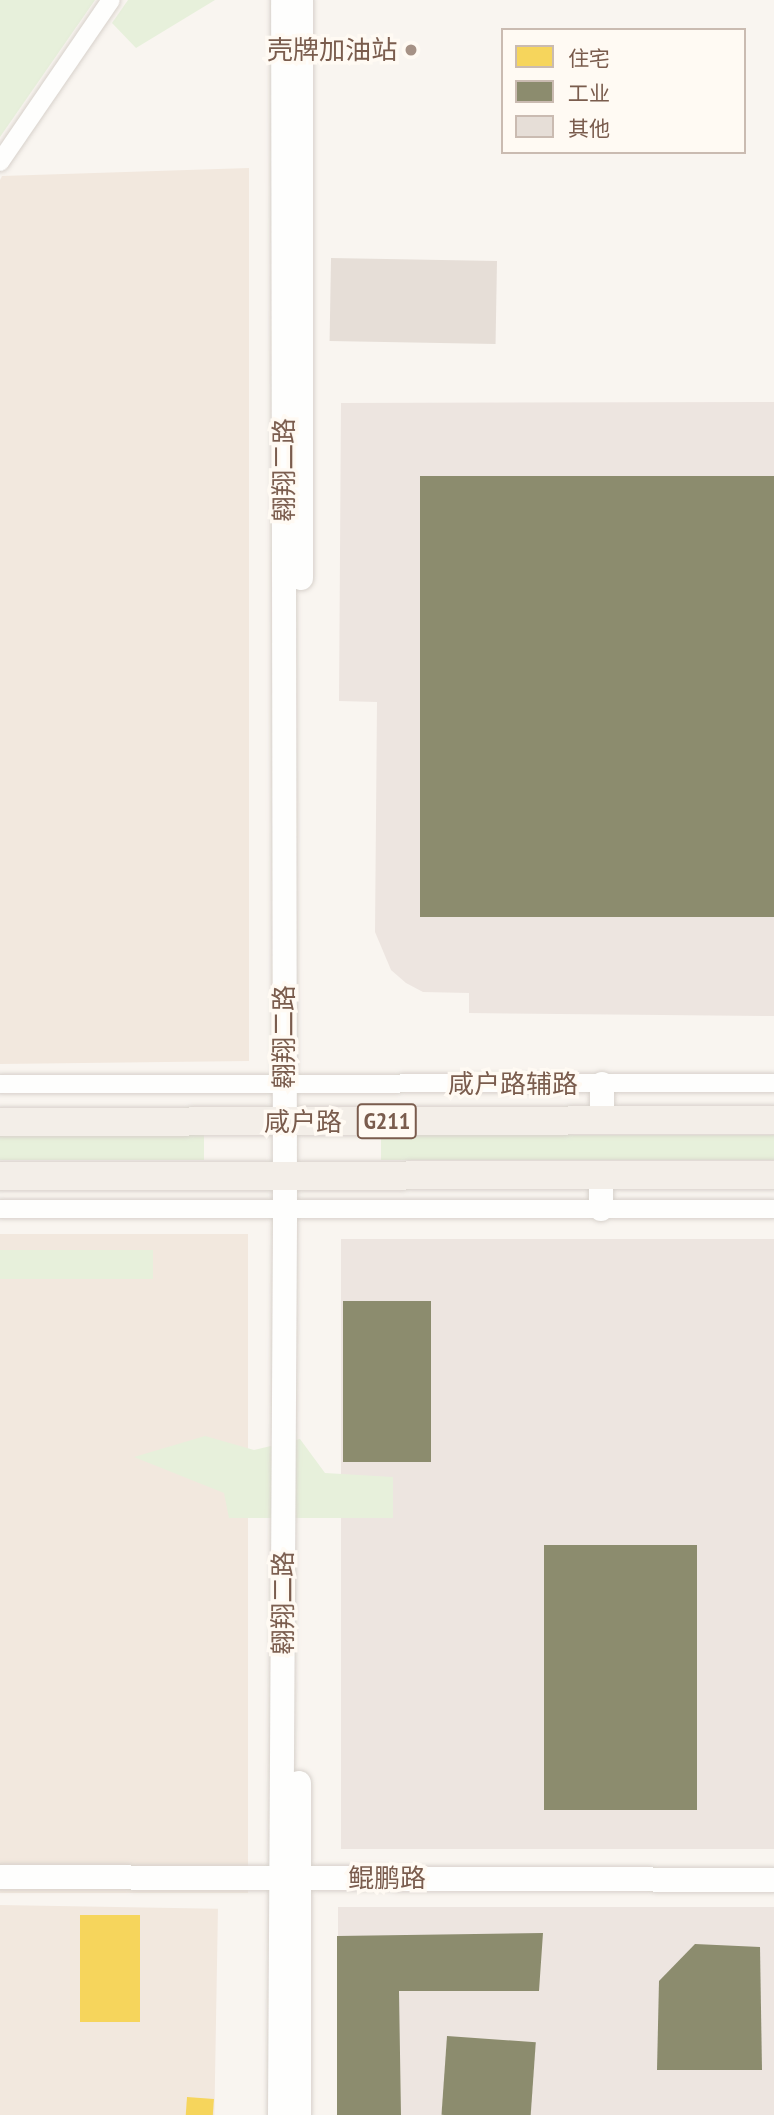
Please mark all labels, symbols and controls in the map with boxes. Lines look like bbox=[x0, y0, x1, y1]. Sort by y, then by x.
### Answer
legend bbox=[501, 28, 746, 154]
place label: 壳牌加油站 bbox=[267, 34, 397, 66]
marker: 壳牌加油站 bbox=[403, 42, 419, 58]
text: 住宅 bbox=[568, 45, 610, 72]
text: 工业 bbox=[568, 80, 610, 107]
text: 其他 bbox=[568, 115, 610, 142]
street label: 翱翔二路 bbox=[268, 418, 300, 522]
street label: 翱翔二路 bbox=[268, 985, 300, 1089]
street label: 咸户路辅路 bbox=[448, 1068, 578, 1100]
road number: G211 bbox=[356, 1100, 418, 1142]
street label: 咸户路 bbox=[264, 1106, 342, 1138]
street label: 翱翔二路 bbox=[267, 1551, 299, 1655]
street label: 鲲鹏路 bbox=[348, 1862, 426, 1894]

